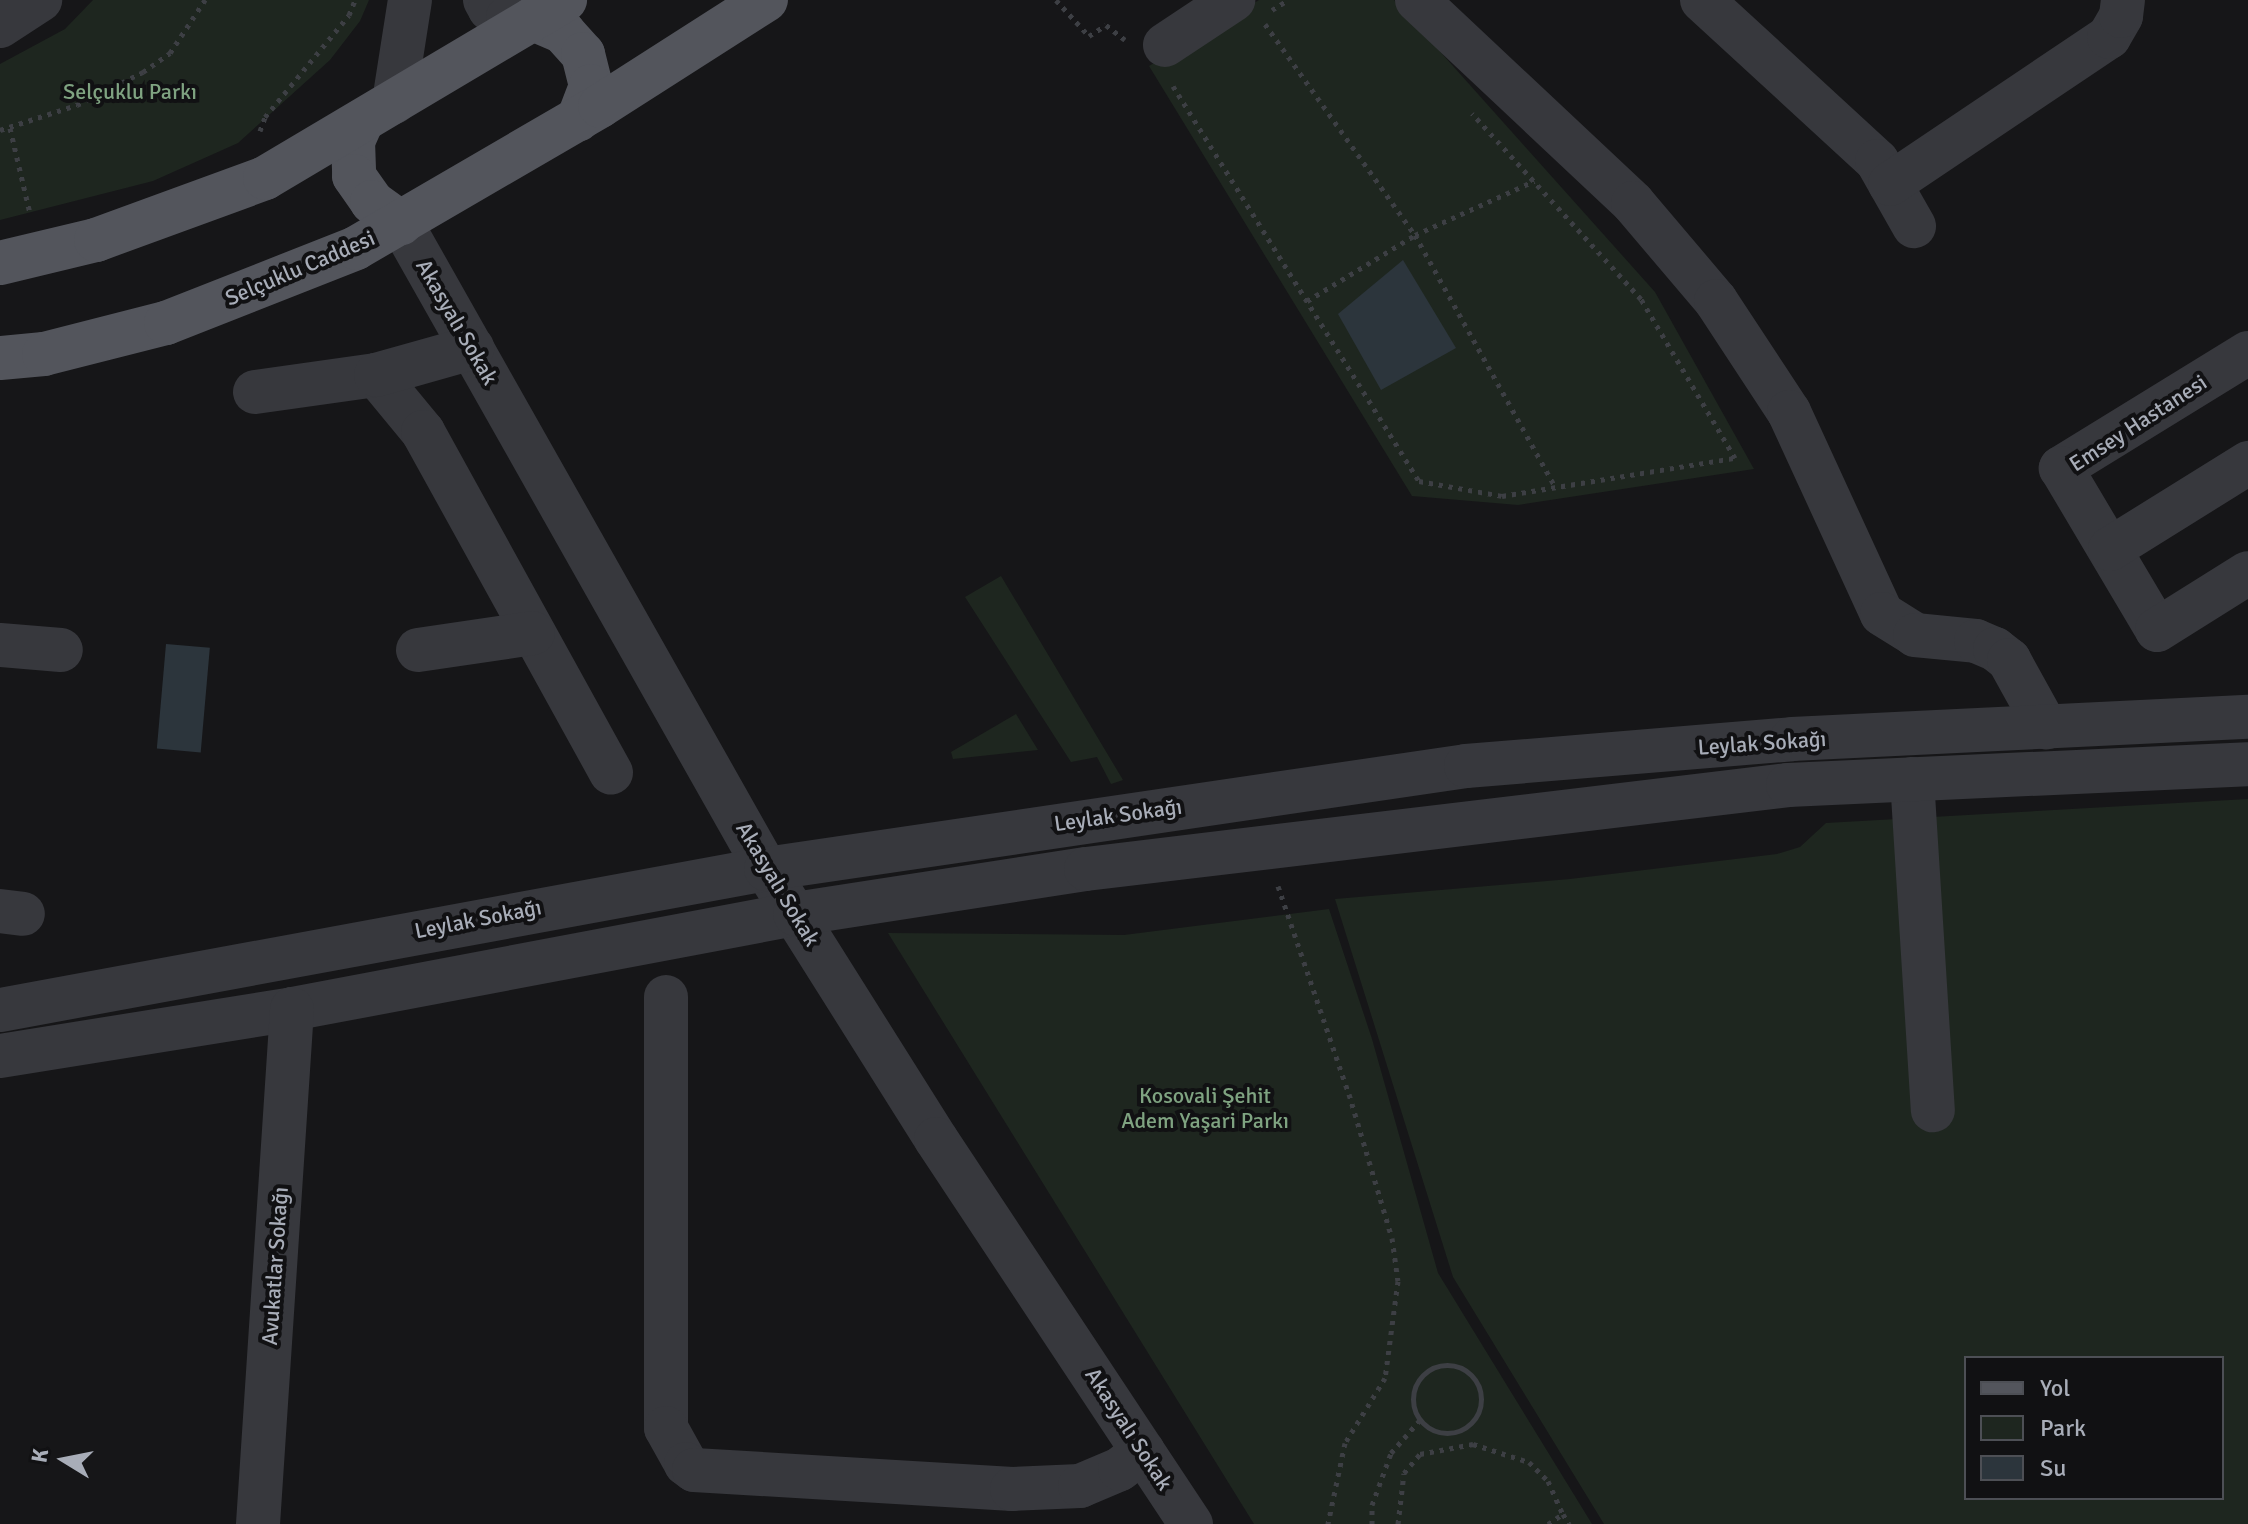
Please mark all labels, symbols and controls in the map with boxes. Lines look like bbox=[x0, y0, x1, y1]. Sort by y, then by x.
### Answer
park label: Selçuklu Parkı bbox=[63, 79, 197, 105]
street label: Selçuklu Caddesi bbox=[221, 225, 379, 311]
street label: Akasyalı Sokak bbox=[410, 255, 504, 389]
street label: Emsey Hastanesi bbox=[2064, 369, 2212, 477]
street label: Leylak Sokağı bbox=[1697, 725, 1827, 761]
street label: Leylak Sokağı bbox=[1052, 793, 1184, 837]
street label: Akasyalı Sokak bbox=[731, 817, 825, 951]
street label: Leylak Sokağı bbox=[412, 894, 544, 944]
park label: Kosovali Şehit Adem Yaşari Parkı bbox=[1121, 1082, 1289, 1134]
street label: Avukatlar Sokağı bbox=[256, 1186, 294, 1346]
legend bbox=[1964, 1356, 2224, 1500]
street label: Akasyalı Sokak bbox=[1080, 1363, 1178, 1495]
text: Yol bbox=[2040, 1373, 2070, 1403]
text: Park bbox=[2040, 1413, 2086, 1443]
north arrow bbox=[24, 1420, 104, 1500]
text: K bbox=[25, 1447, 54, 1465]
text: Su bbox=[2040, 1453, 2066, 1483]

